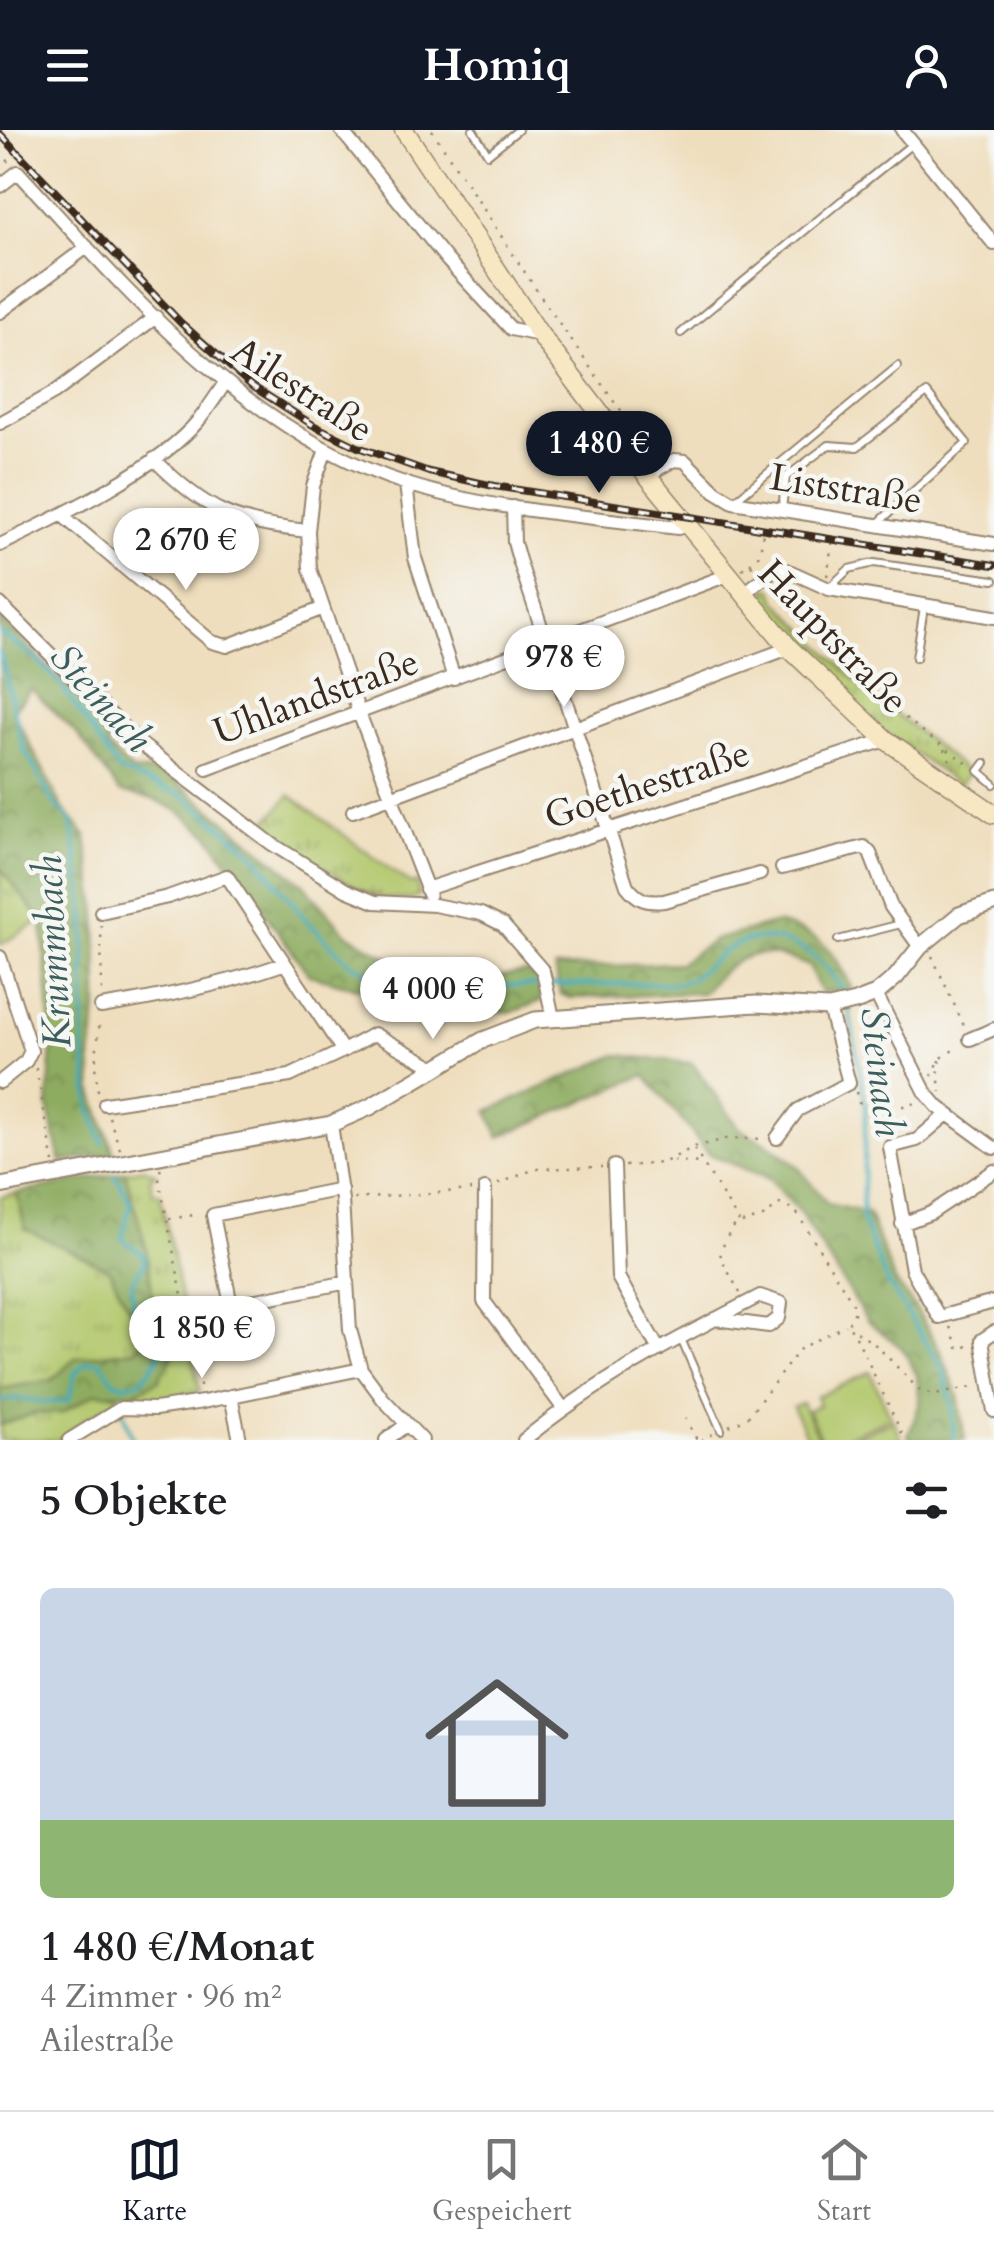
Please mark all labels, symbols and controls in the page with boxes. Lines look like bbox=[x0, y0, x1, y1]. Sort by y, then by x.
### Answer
text: Homiq bbox=[423, 35, 571, 96]
icon: menu bbox=[40, 38, 95, 93]
icon: person bbox=[899, 38, 954, 93]
street label: Ailestraße bbox=[221, 325, 383, 455]
pin: 1 480 € bbox=[507, 411, 691, 496]
text: 1 480 € bbox=[548, 421, 650, 465]
street label: Liststraße bbox=[766, 451, 926, 527]
pin: 2 670 € bbox=[94, 508, 278, 593]
text: 2 670 € bbox=[135, 518, 237, 562]
street label: Hauptstraße bbox=[746, 548, 920, 726]
pin: 978 € bbox=[494, 625, 634, 710]
water label: Steinach bbox=[37, 631, 165, 765]
text: 978 € bbox=[526, 635, 602, 679]
street label: Uhlandstraße bbox=[206, 636, 426, 758]
street label: Goethestraße bbox=[538, 727, 756, 843]
water label: Krummbach bbox=[20, 854, 86, 1050]
pin: 4 000 € bbox=[341, 957, 525, 1042]
text: 4 000 € bbox=[382, 967, 484, 1011]
water label: Steinach bbox=[846, 1004, 916, 1140]
pin: 1 850 € bbox=[110, 1296, 294, 1381]
text: 1 850 € bbox=[151, 1306, 253, 1350]
text: 5 Objekte bbox=[40, 1472, 228, 1529]
icon: filters bbox=[899, 1473, 954, 1528]
icon: home bbox=[407, 1653, 587, 1833]
text: 1 480 €/Monat bbox=[40, 1918, 314, 1975]
text: 4 Zimmer · 96 m² bbox=[40, 1975, 282, 2019]
text: Ailestraße bbox=[40, 2019, 174, 2063]
tab: Karte bbox=[122, 2132, 187, 2230]
tab: Gespeichert bbox=[432, 2132, 572, 2230]
tab: Start bbox=[817, 2132, 872, 2230]

